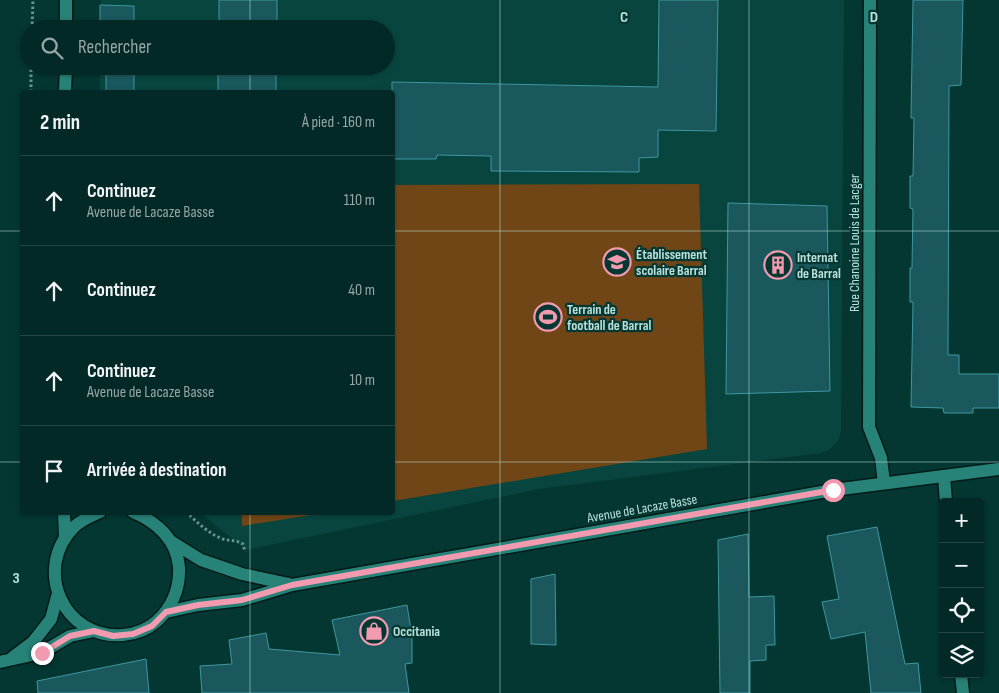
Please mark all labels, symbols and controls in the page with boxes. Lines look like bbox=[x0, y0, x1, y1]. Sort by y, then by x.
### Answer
text: C bbox=[620, 8, 628, 27]
text: D bbox=[870, 8, 878, 27]
search box bbox=[20, 20, 395, 75]
icon: search bbox=[38, 34, 66, 62]
text: Rechercher bbox=[78, 36, 152, 59]
text: 2 min bbox=[40, 110, 80, 135]
text: À pied · 160 m bbox=[302, 113, 375, 132]
street label: Rue Chanoine Louis de Lacger bbox=[846, 174, 863, 312]
text: Continuez bbox=[87, 180, 156, 203]
icon: ahead bbox=[40, 187, 68, 215]
text: 110 m bbox=[344, 191, 375, 210]
text: Avenue de Lacaze Basse bbox=[87, 203, 214, 222]
place label: Établissement scolaire Barral bbox=[636, 246, 708, 279]
school or university icon: Établissement scolaire Barral bbox=[602, 247, 632, 277]
place label: Internat de Barral bbox=[797, 249, 841, 282]
building icon: Internat de Barral bbox=[763, 250, 793, 280]
icon: ahead bbox=[40, 277, 68, 305]
text: Continuez bbox=[87, 279, 156, 302]
text: 40 m bbox=[348, 281, 375, 300]
place label: Terrain de football de Barral bbox=[567, 301, 652, 334]
sports icon: Terrain de football de Barral bbox=[533, 302, 563, 332]
text: Continuez bbox=[87, 360, 156, 383]
icon: ahead bbox=[40, 367, 68, 395]
text: 10 m bbox=[349, 371, 375, 390]
text: Avenue de Lacaze Basse bbox=[87, 383, 214, 402]
icon: arrive bbox=[40, 457, 68, 485]
text: Arrivée à destination bbox=[87, 459, 227, 482]
route start bbox=[822, 479, 845, 502]
street label: Avenue de Lacaze Basse bbox=[585, 490, 698, 527]
map controls bbox=[939, 498, 984, 678]
button: + bbox=[939, 498, 984, 543]
button: − bbox=[939, 543, 984, 588]
text: 3 bbox=[12, 569, 20, 588]
button: locate bbox=[939, 588, 984, 633]
shop icon: Occitania bbox=[359, 616, 389, 646]
place label: Occitania bbox=[393, 623, 440, 640]
button: layers bbox=[939, 633, 984, 678]
route end bbox=[31, 642, 54, 665]

